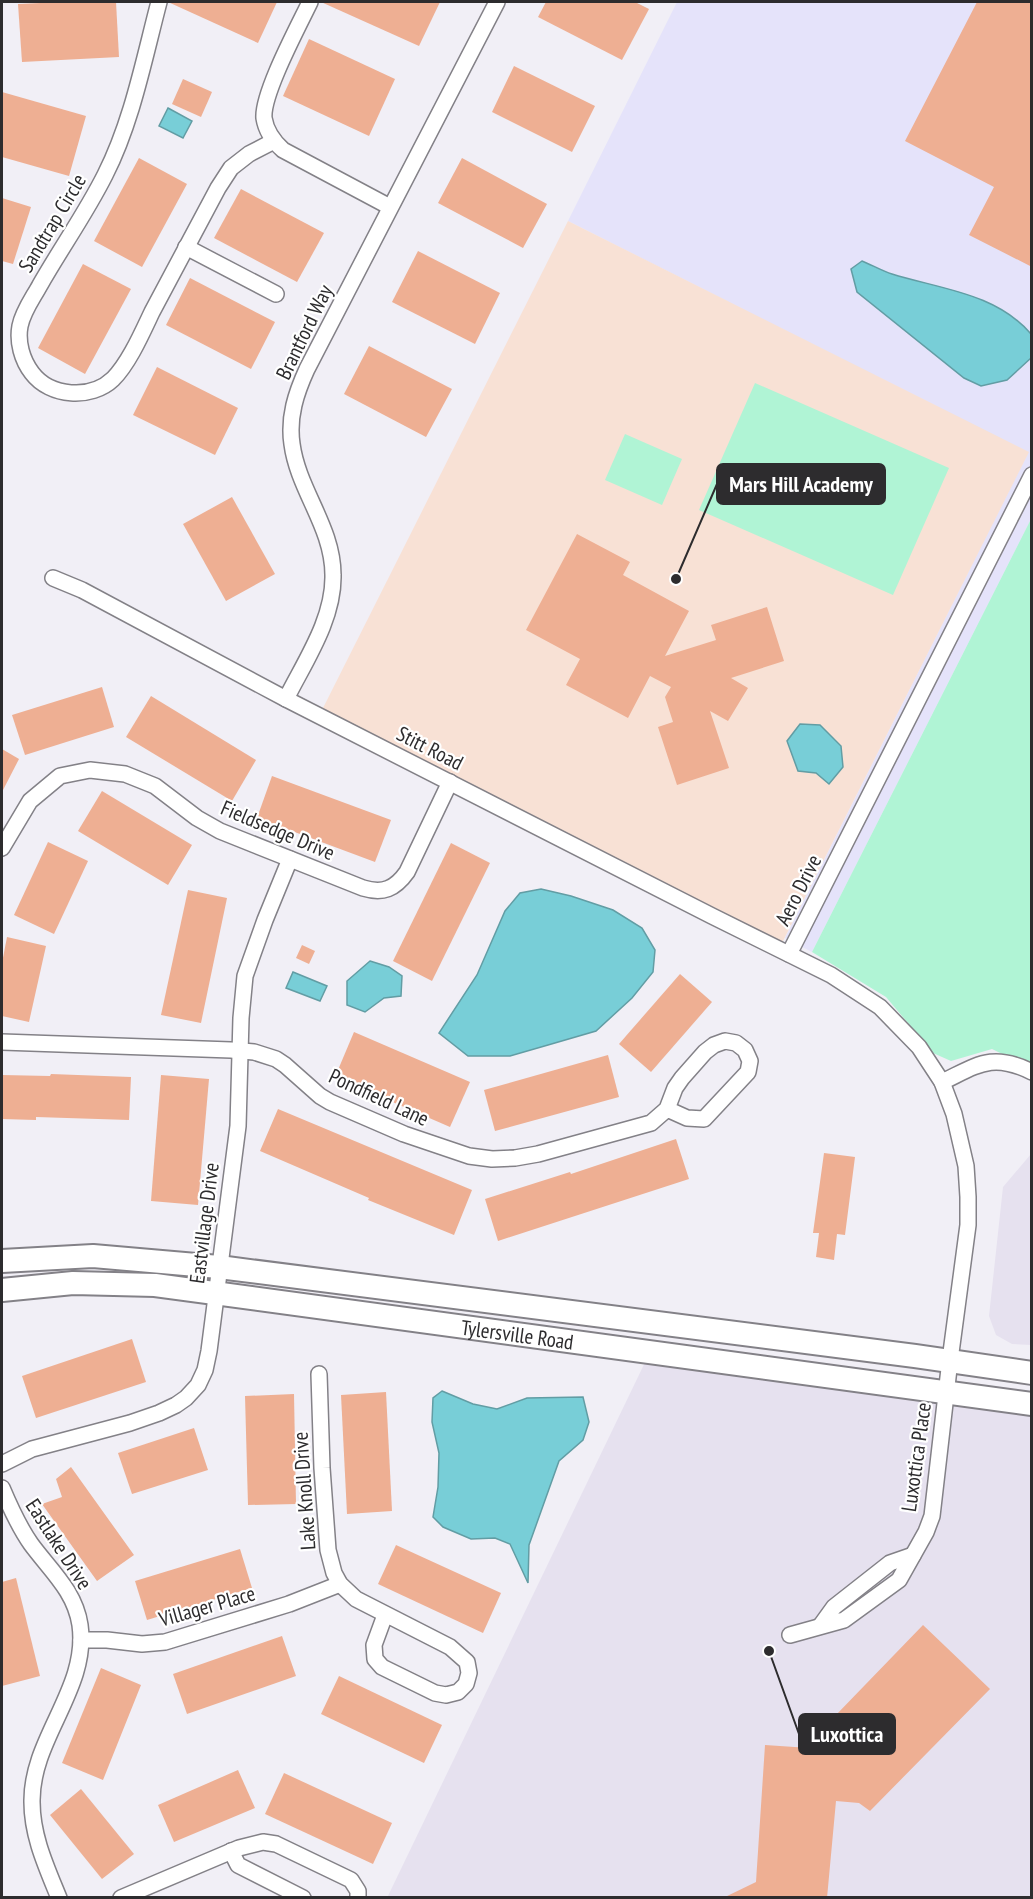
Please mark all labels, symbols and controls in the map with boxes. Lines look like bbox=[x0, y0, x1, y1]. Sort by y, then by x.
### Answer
street label: Sandtrap Circle bbox=[12, 169, 92, 277]
street label: Brantford Way bbox=[270, 280, 339, 384]
callout: Mars Hill Academy bbox=[717, 464, 885, 504]
text: Mars Hill Academy bbox=[729, 470, 874, 498]
street label: Stitt Road bbox=[392, 720, 468, 776]
street label: Fieldsedge Drive bbox=[217, 794, 339, 866]
street label: Aero Drive bbox=[769, 850, 827, 930]
street label: Pondfield Lane bbox=[325, 1062, 433, 1132]
street label: Eastvillage Drive bbox=[183, 1161, 225, 1285]
street label: Tylersville Road bbox=[459, 1313, 575, 1355]
street label: Luxottica Place bbox=[895, 1401, 937, 1513]
street label: Lake Knoll Drive bbox=[286, 1431, 322, 1551]
street label: Eastlake Drive bbox=[20, 1494, 98, 1594]
street label: Villager Place bbox=[155, 1579, 258, 1633]
callout: Luxottica bbox=[799, 1714, 895, 1754]
text: Luxottica bbox=[811, 1720, 883, 1748]

